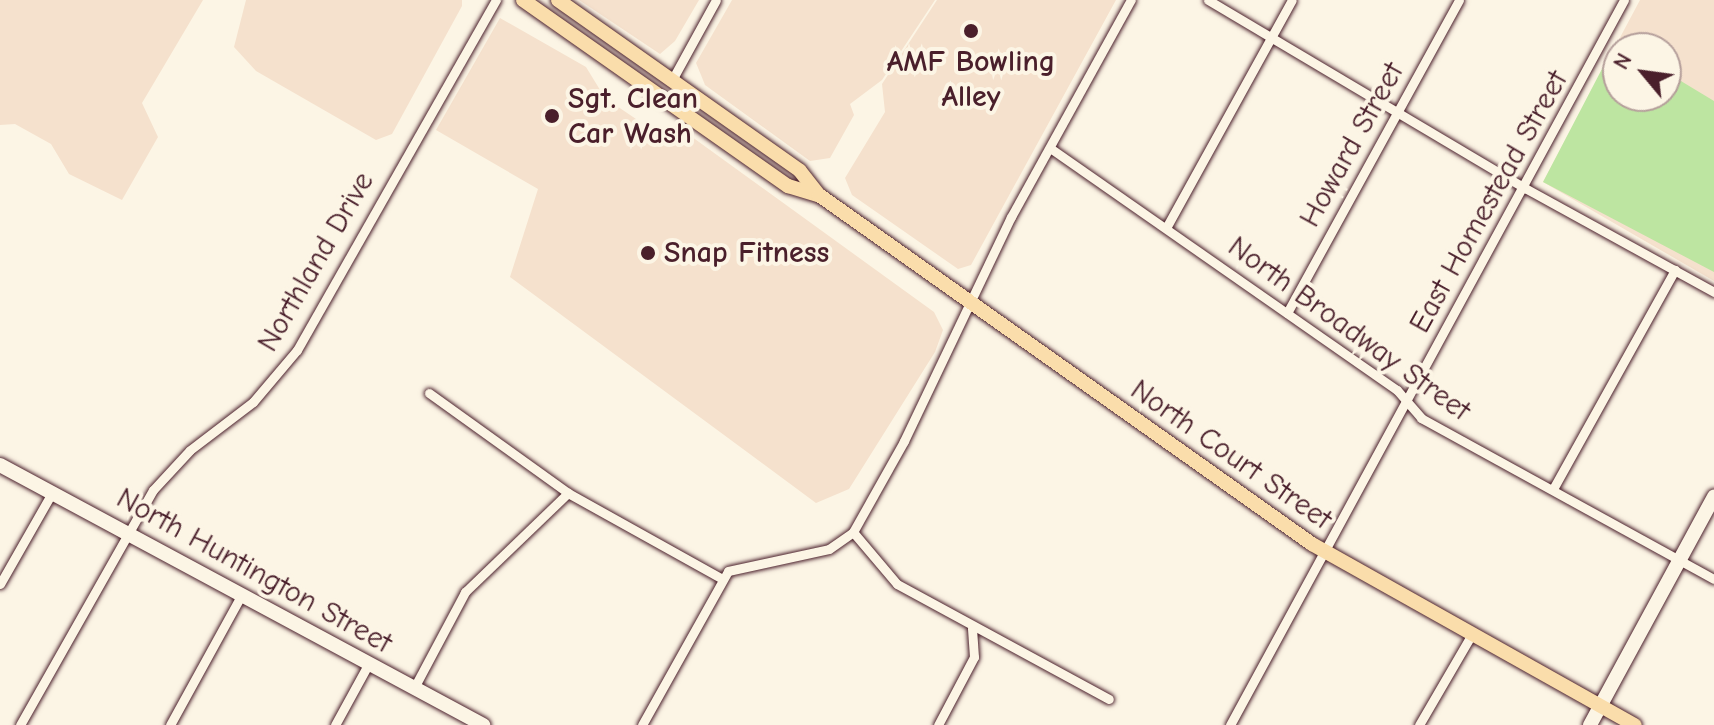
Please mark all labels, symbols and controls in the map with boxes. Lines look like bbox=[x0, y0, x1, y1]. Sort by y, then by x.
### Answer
marker: AMF Bowling Alley bbox=[962, 22, 980, 40]
north arrow bbox=[1602, 32, 1682, 112]
place label: AMF Bowling Alley bbox=[887, 44, 1055, 114]
text: N bbox=[1608, 49, 1638, 74]
street label: Howard Street bbox=[1292, 57, 1412, 233]
street label: East Homestead Street bbox=[1402, 65, 1576, 339]
place label: Sgt. Clean Car Wash bbox=[568, 81, 698, 152]
marker: Sgt. Clean Car Wash bbox=[543, 107, 561, 125]
street label: Northland Drive bbox=[250, 166, 382, 358]
street label: North Broadway Street bbox=[1221, 229, 1477, 429]
place label: Snap Fitness bbox=[664, 235, 829, 271]
marker: Snap Fitness bbox=[639, 244, 657, 262]
street label: North Court Street bbox=[1123, 372, 1339, 538]
street label: North Huntington Street bbox=[110, 480, 398, 662]

